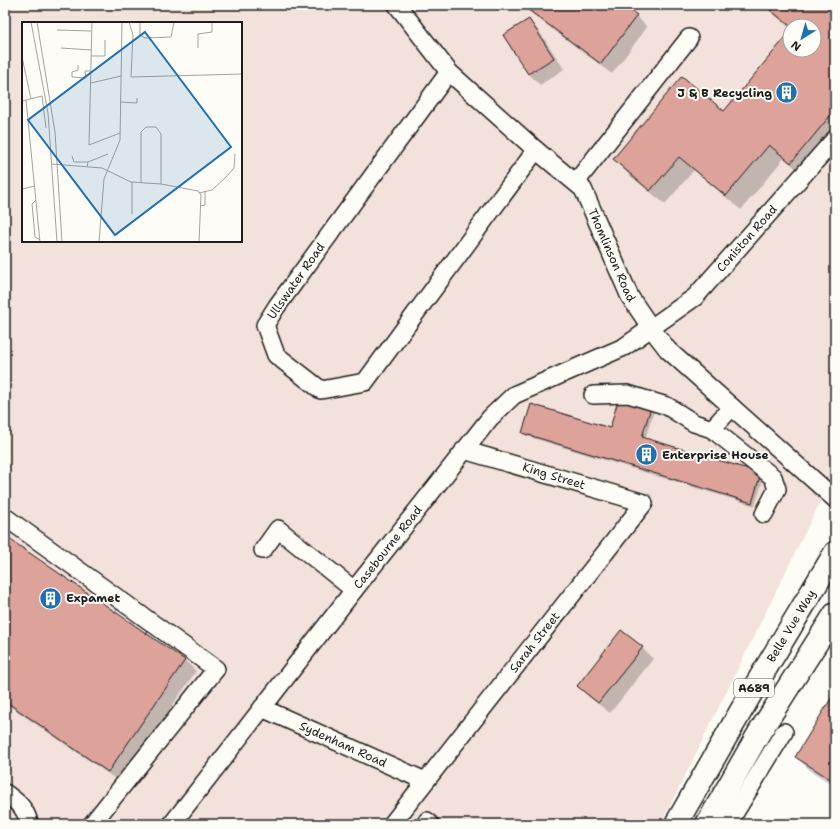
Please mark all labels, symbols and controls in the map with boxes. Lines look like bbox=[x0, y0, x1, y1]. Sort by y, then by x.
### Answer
north arrow bbox=[782, 18, 822, 58]
inset map bbox=[22, 22, 242, 242]
text: N bbox=[788, 37, 804, 54]
building icon: J & B Recycling bbox=[774, 80, 800, 106]
place label: J & B Recycling bbox=[677, 85, 772, 101]
street label: Coniston Road bbox=[713, 201, 781, 275]
street label: Thomlinson Road bbox=[584, 206, 639, 306]
street label: Ullswater Road bbox=[264, 239, 329, 322]
building icon: Enterprise House bbox=[634, 442, 660, 468]
place label: Enterprise House bbox=[662, 447, 769, 463]
street label: King Street bbox=[521, 459, 587, 493]
street label: Casebourne Road bbox=[350, 502, 426, 592]
building icon: Expamet bbox=[37, 585, 63, 611]
street label: Belle Vue Way bbox=[763, 587, 819, 665]
place label: Expamet bbox=[66, 590, 120, 606]
street label: Sarah Street bbox=[506, 609, 564, 676]
road number: A689 bbox=[734, 679, 774, 697]
street label: Sydenham Road bbox=[297, 718, 390, 771]

